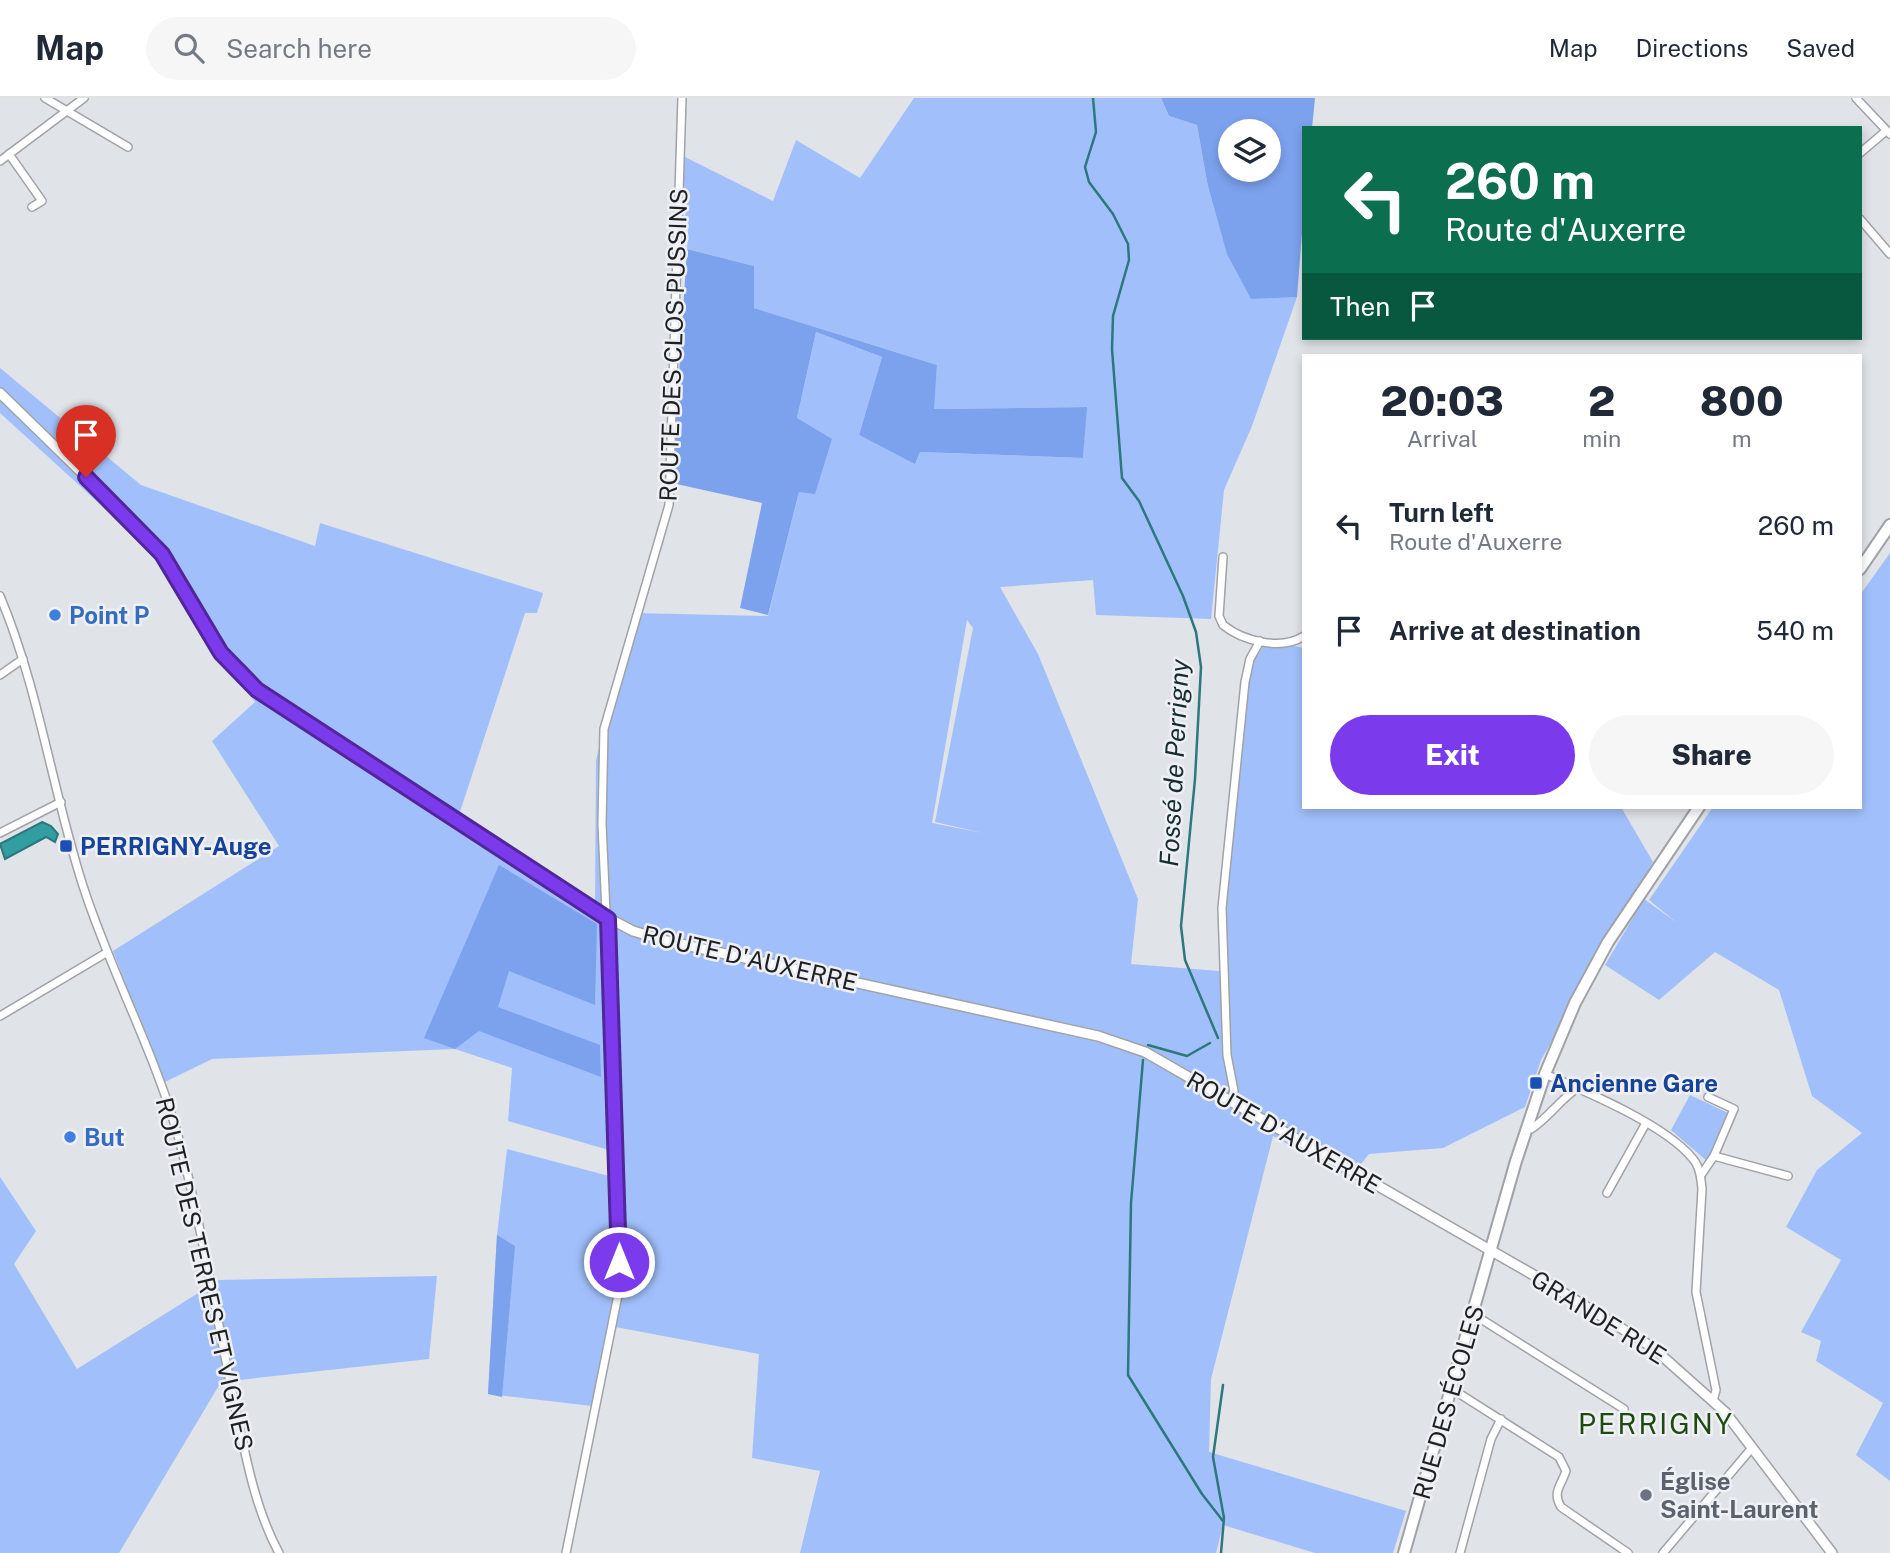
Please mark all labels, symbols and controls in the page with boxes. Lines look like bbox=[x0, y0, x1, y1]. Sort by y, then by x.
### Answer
search box bbox=[146, 17, 636, 80]
text: Map bbox=[35, 29, 104, 67]
icon: search bbox=[170, 29, 208, 67]
text: Search here bbox=[226, 33, 372, 64]
text: Map bbox=[1549, 34, 1598, 62]
text: Directions bbox=[1636, 34, 1748, 62]
text: Saved bbox=[1786, 34, 1855, 62]
map controls bbox=[1218, 119, 1281, 182]
button: layers bbox=[1218, 119, 1281, 182]
text: 260 m bbox=[1445, 152, 1595, 210]
icon: left bbox=[1330, 154, 1421, 245]
street label: ROUTE DES CLOS PUSSINS bbox=[654, 188, 692, 502]
text: Route d'Auxerre bbox=[1445, 211, 1686, 248]
icon: arrive bbox=[1404, 287, 1442, 325]
text: Then bbox=[1330, 291, 1390, 322]
text: 20:03 bbox=[1380, 376, 1504, 425]
text: 2 bbox=[1588, 376, 1615, 425]
text: 800 bbox=[1700, 376, 1784, 425]
pin bbox=[56, 405, 116, 477]
icon: arrive bbox=[67, 416, 105, 454]
text: Arrival bbox=[1407, 425, 1478, 452]
text: min bbox=[1582, 425, 1621, 452]
text: m bbox=[1732, 425, 1752, 452]
text: Turn left bbox=[1389, 497, 1494, 528]
icon: left bbox=[1330, 507, 1368, 545]
text: 260 m bbox=[1758, 510, 1834, 541]
text: Route d'Auxerre bbox=[1389, 528, 1562, 555]
place label: Point P bbox=[69, 601, 149, 629]
marker: Point P bbox=[47, 607, 63, 623]
icon: arrive bbox=[1330, 612, 1368, 650]
text: Arrive at destination bbox=[1389, 615, 1641, 646]
text: 540 m bbox=[1756, 615, 1834, 646]
water label: Fossé de Perrigny bbox=[1153, 658, 1195, 867]
button: Exit bbox=[1330, 715, 1575, 795]
button: Share bbox=[1589, 715, 1834, 795]
place label: PERRIGNY-Auge bbox=[80, 832, 272, 860]
marker: PERRIGNY-Auge bbox=[58, 838, 74, 854]
street label: ROUTE D'AUXERRE bbox=[640, 920, 860, 996]
street label: ROUTE D'AUXERRE bbox=[1182, 1065, 1386, 1199]
place label: Ancienne Gare bbox=[1550, 1069, 1718, 1097]
marker: Ancienne Gare bbox=[1528, 1075, 1544, 1091]
street label: ROUTE DES TERRES ET VIGNES bbox=[151, 1095, 259, 1453]
place label: But bbox=[84, 1123, 125, 1151]
marker: But bbox=[62, 1129, 78, 1145]
position arrow bbox=[582, 1225, 656, 1299]
street label: GRANDE RUE bbox=[1526, 1264, 1672, 1370]
street label: RUE DES ÉCOLES bbox=[1407, 1302, 1489, 1502]
district label: PERRIGNY bbox=[1578, 1407, 1734, 1440]
place label: Église Saint-Laurent bbox=[1660, 1467, 1818, 1523]
marker: Église Saint-Laurent bbox=[1638, 1487, 1654, 1503]

